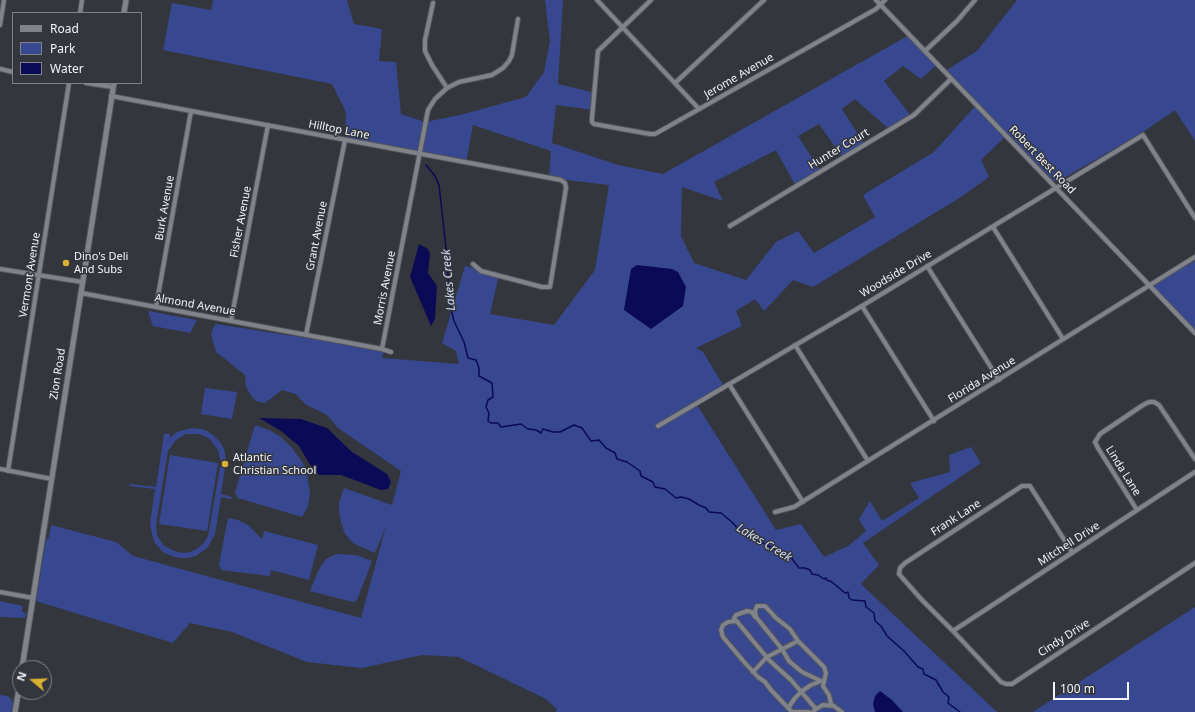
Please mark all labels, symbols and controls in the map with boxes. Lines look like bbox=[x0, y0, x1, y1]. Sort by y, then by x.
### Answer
legend bbox=[12, 12, 142, 84]
text: Road bbox=[50, 20, 79, 37]
text: Park bbox=[50, 40, 75, 57]
street label: Jerome Avenue bbox=[702, 51, 776, 101]
text: Water bbox=[50, 60, 84, 77]
street label: Hilltop Lane bbox=[307, 118, 371, 142]
street label: Robert Best Road bbox=[1006, 123, 1078, 197]
street label: Hunter Court bbox=[806, 126, 872, 172]
street label: Burk Avenue bbox=[153, 174, 177, 242]
street label: Fisher Avenue bbox=[228, 185, 254, 259]
street label: Grant Avenue bbox=[304, 200, 330, 272]
street label: Vermont Avenue bbox=[17, 231, 43, 319]
street label: Woodside Drive bbox=[858, 247, 934, 301]
water label: Lakes Creek bbox=[439, 248, 459, 312]
place label: Dino's Deli And Subs bbox=[74, 250, 128, 276]
street label: Morris Avenue bbox=[371, 250, 399, 326]
marker: Dino's Deli And Subs bbox=[61, 258, 71, 268]
street label: Almond Avenue bbox=[154, 291, 236, 319]
street label: Zion Road bbox=[47, 347, 69, 401]
street label: Florida Avenue bbox=[946, 354, 1018, 406]
street label: Linda Lane bbox=[1103, 444, 1143, 498]
place label: Atlantic Christian School bbox=[233, 451, 316, 477]
marker: Atlantic Christian School bbox=[220, 459, 230, 469]
street label: Frank Lane bbox=[929, 497, 983, 539]
street label: Mitchell Drive bbox=[1036, 519, 1102, 569]
water label: Lakes Creek bbox=[734, 521, 794, 565]
street label: Cindy Drive bbox=[1036, 616, 1092, 660]
north arrow bbox=[12, 660, 52, 700]
text: N bbox=[13, 670, 30, 683]
scale bar bbox=[1055, 674, 1131, 700]
text: 100 m bbox=[1060, 680, 1095, 697]

